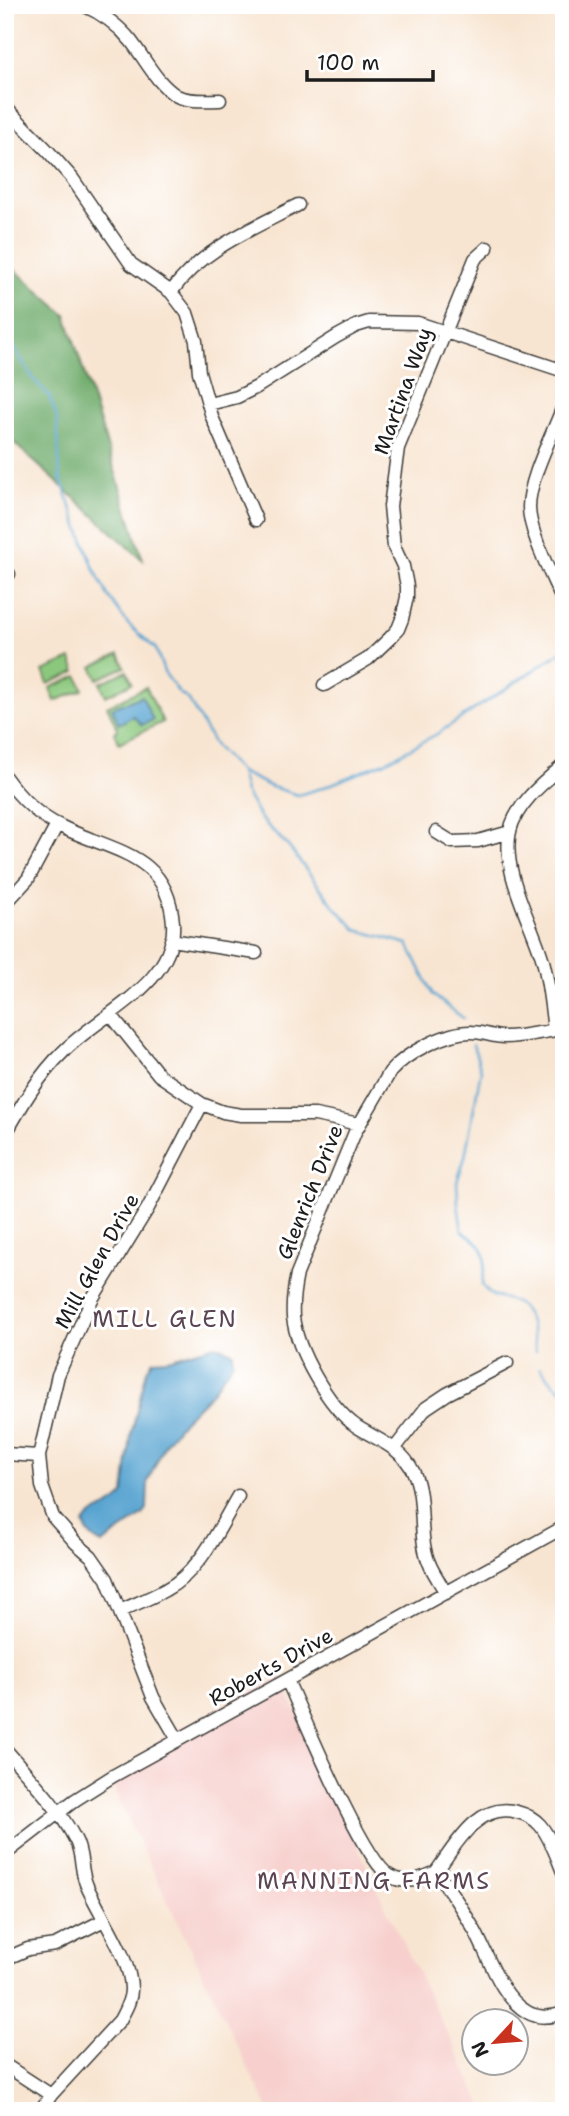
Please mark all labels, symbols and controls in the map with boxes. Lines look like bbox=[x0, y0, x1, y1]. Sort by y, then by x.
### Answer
scale bar bbox=[307, 38, 433, 82]
text: 100 m bbox=[317, 49, 380, 77]
street label: Martina Way bbox=[367, 323, 439, 459]
street label: Glenrich Drive bbox=[270, 1120, 350, 1264]
street label: Mill Glen Drive bbox=[48, 1188, 146, 1334]
district label: MILL GLEN bbox=[92, 1304, 238, 1334]
street label: Roberts Drive bbox=[204, 1621, 338, 1713]
district label: MANNING FARMS bbox=[257, 1866, 491, 1896]
north arrow bbox=[461, 2008, 530, 2078]
text: N bbox=[466, 2037, 495, 2061]

